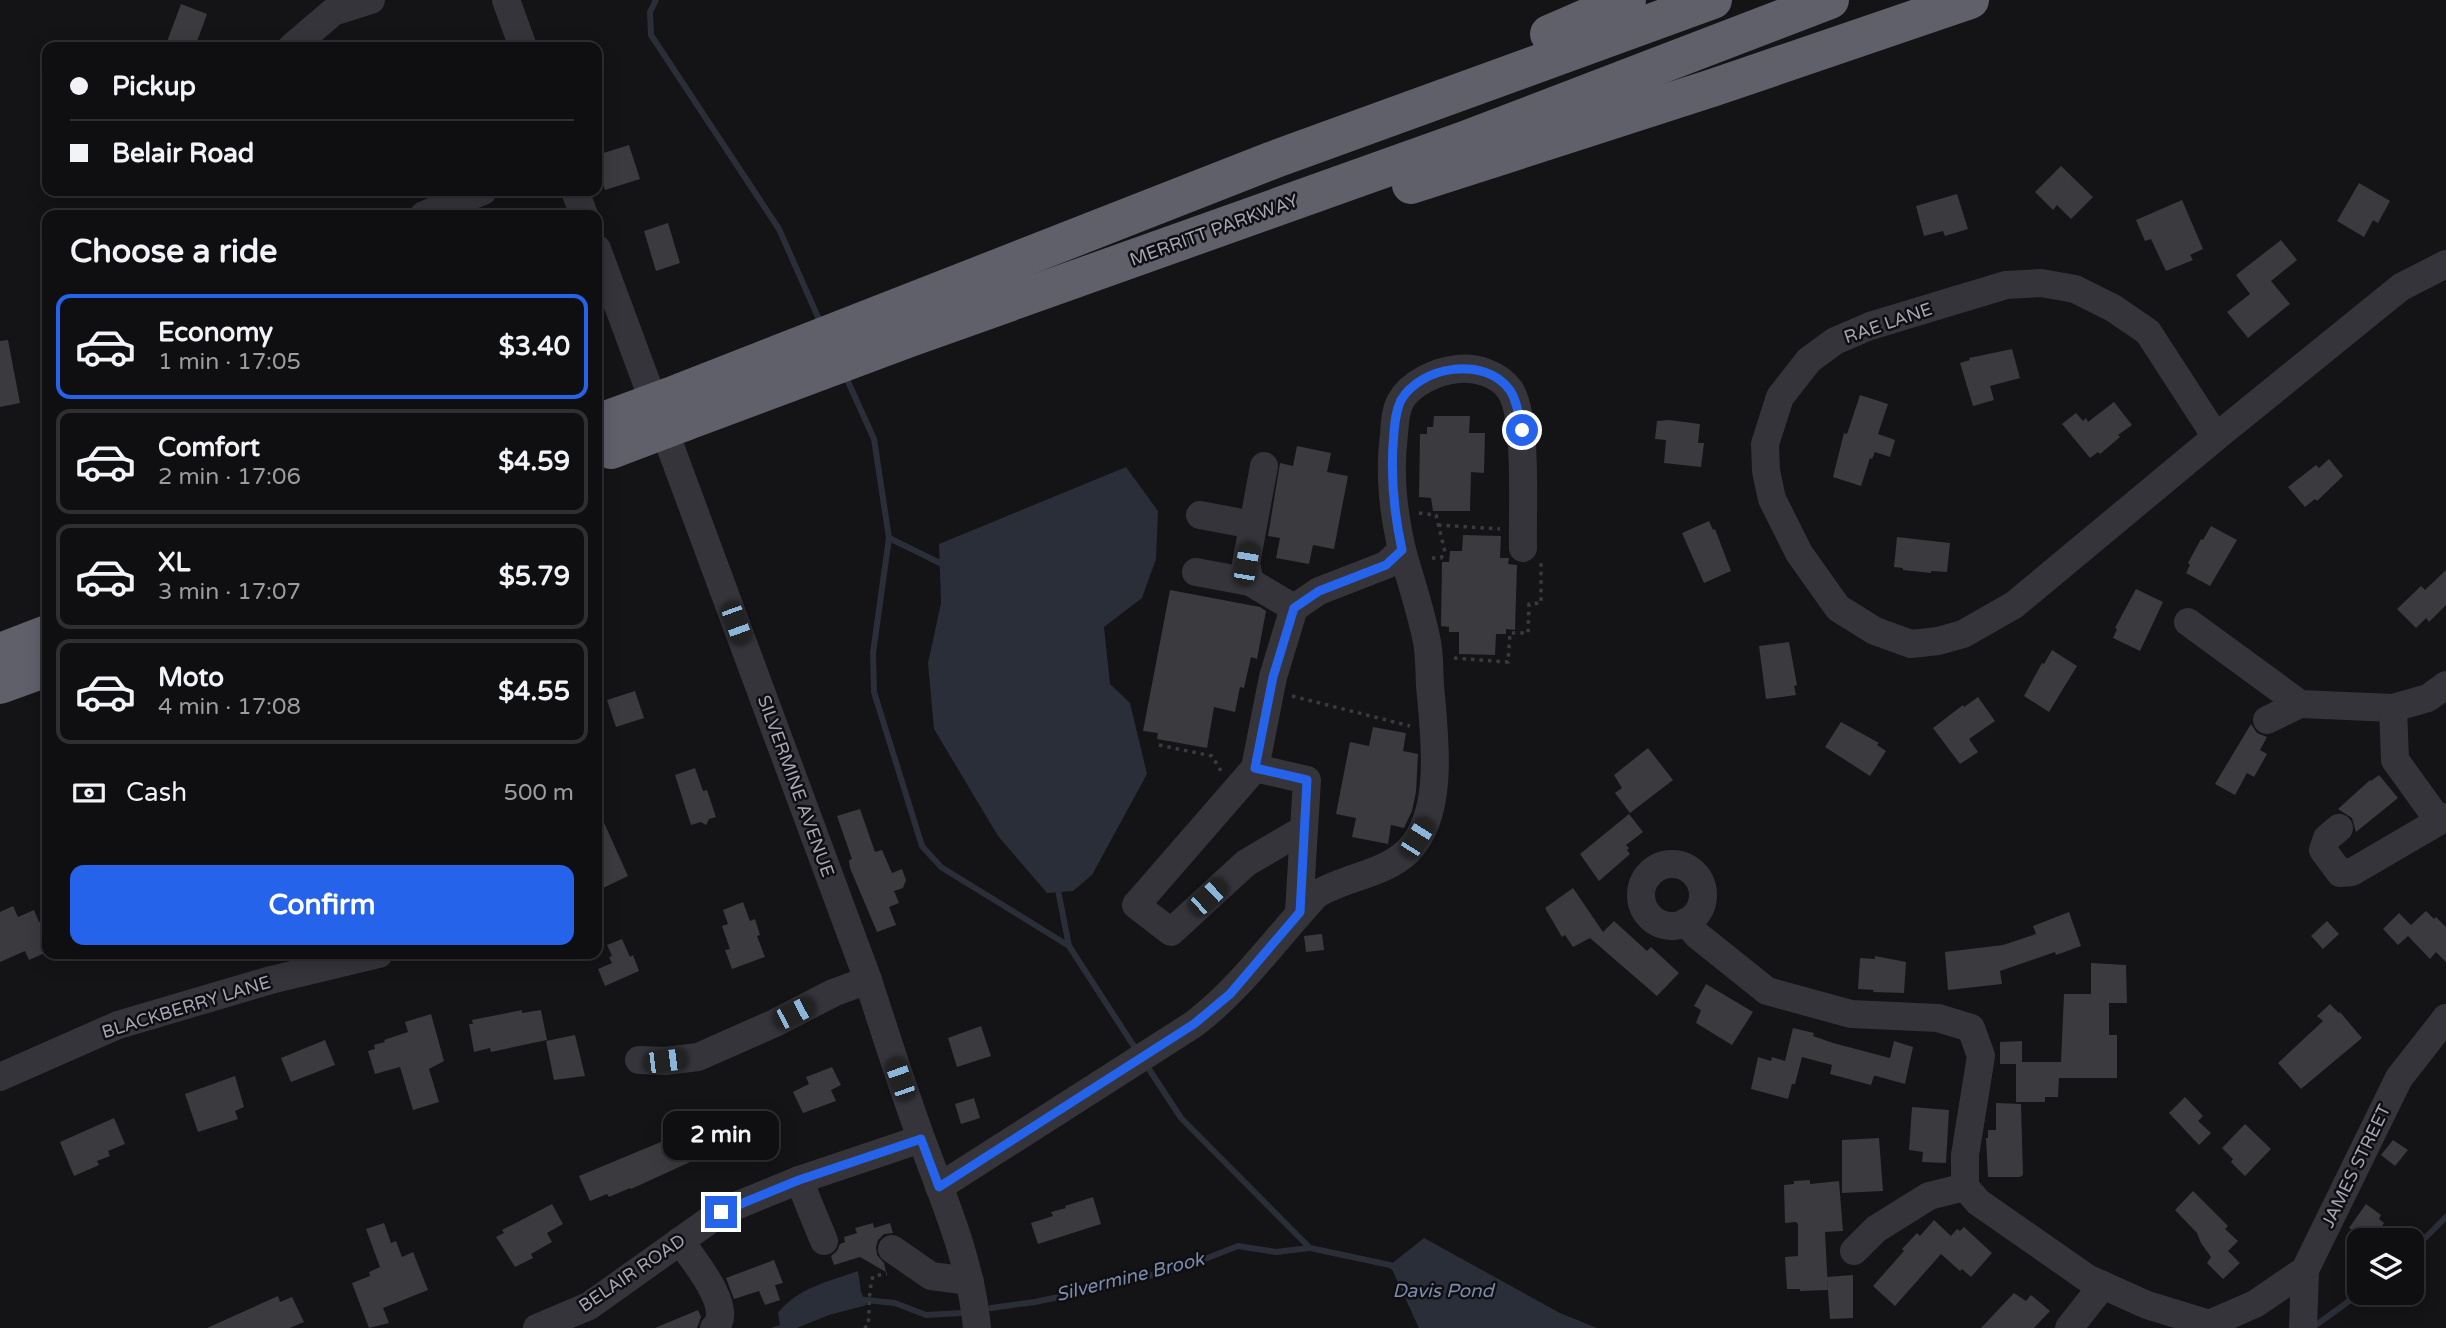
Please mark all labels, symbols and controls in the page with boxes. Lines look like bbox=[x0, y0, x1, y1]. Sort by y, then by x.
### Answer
text: Pickup bbox=[112, 71, 196, 102]
text: Belair Road bbox=[112, 138, 254, 169]
street label: MERRITT PARKWAY bbox=[1127, 189, 1302, 271]
text: Choose a ride bbox=[70, 233, 277, 271]
street label: RAE LANE bbox=[1841, 298, 1935, 348]
icon: car bbox=[74, 315, 137, 378]
text: Economy bbox=[158, 317, 273, 348]
text: $3.40 bbox=[499, 331, 570, 362]
text: 1 min · 17:05 bbox=[158, 348, 301, 376]
route start bbox=[1506, 414, 1538, 446]
icon: car bbox=[74, 430, 137, 493]
text: Comfort bbox=[158, 432, 260, 463]
text: $4.59 bbox=[498, 446, 570, 477]
text: 2 min · 17:06 bbox=[158, 463, 301, 491]
car bbox=[1233, 541, 1260, 587]
icon: car bbox=[74, 545, 137, 608]
text: XL bbox=[158, 547, 190, 578]
text: $5.79 bbox=[499, 561, 570, 592]
text: 3 min · 17:07 bbox=[158, 578, 301, 606]
car bbox=[719, 600, 754, 646]
icon: car bbox=[74, 660, 137, 723]
text: Moto bbox=[158, 662, 224, 693]
text: $4.55 bbox=[498, 676, 570, 707]
street label: SILVERMINE AVENUE bbox=[753, 692, 839, 880]
text: 4 min · 17:08 bbox=[158, 693, 301, 721]
icon: cash bbox=[70, 774, 108, 812]
text: Cash bbox=[126, 777, 187, 808]
text: 500 m bbox=[504, 779, 574, 807]
car bbox=[1397, 815, 1438, 861]
button: Confirm bbox=[70, 865, 574, 945]
car bbox=[1186, 875, 1231, 919]
street label: BLACKBERRY LANE bbox=[99, 971, 273, 1043]
car bbox=[771, 994, 818, 1032]
car bbox=[643, 1048, 688, 1074]
car bbox=[884, 1056, 917, 1102]
street label: JAMES STREET bbox=[2317, 1101, 2395, 1231]
callout: 2 min bbox=[663, 1110, 779, 1160]
text: 2 min bbox=[690, 1121, 752, 1149]
route end bbox=[705, 1196, 737, 1228]
map controls bbox=[2347, 1228, 2424, 1305]
button: layers bbox=[2347, 1228, 2424, 1305]
street label: BELAIR ROAD bbox=[574, 1229, 690, 1317]
water label: Silvermine Brook bbox=[1054, 1248, 1208, 1306]
water label: Davis Pond bbox=[1392, 1280, 1496, 1302]

